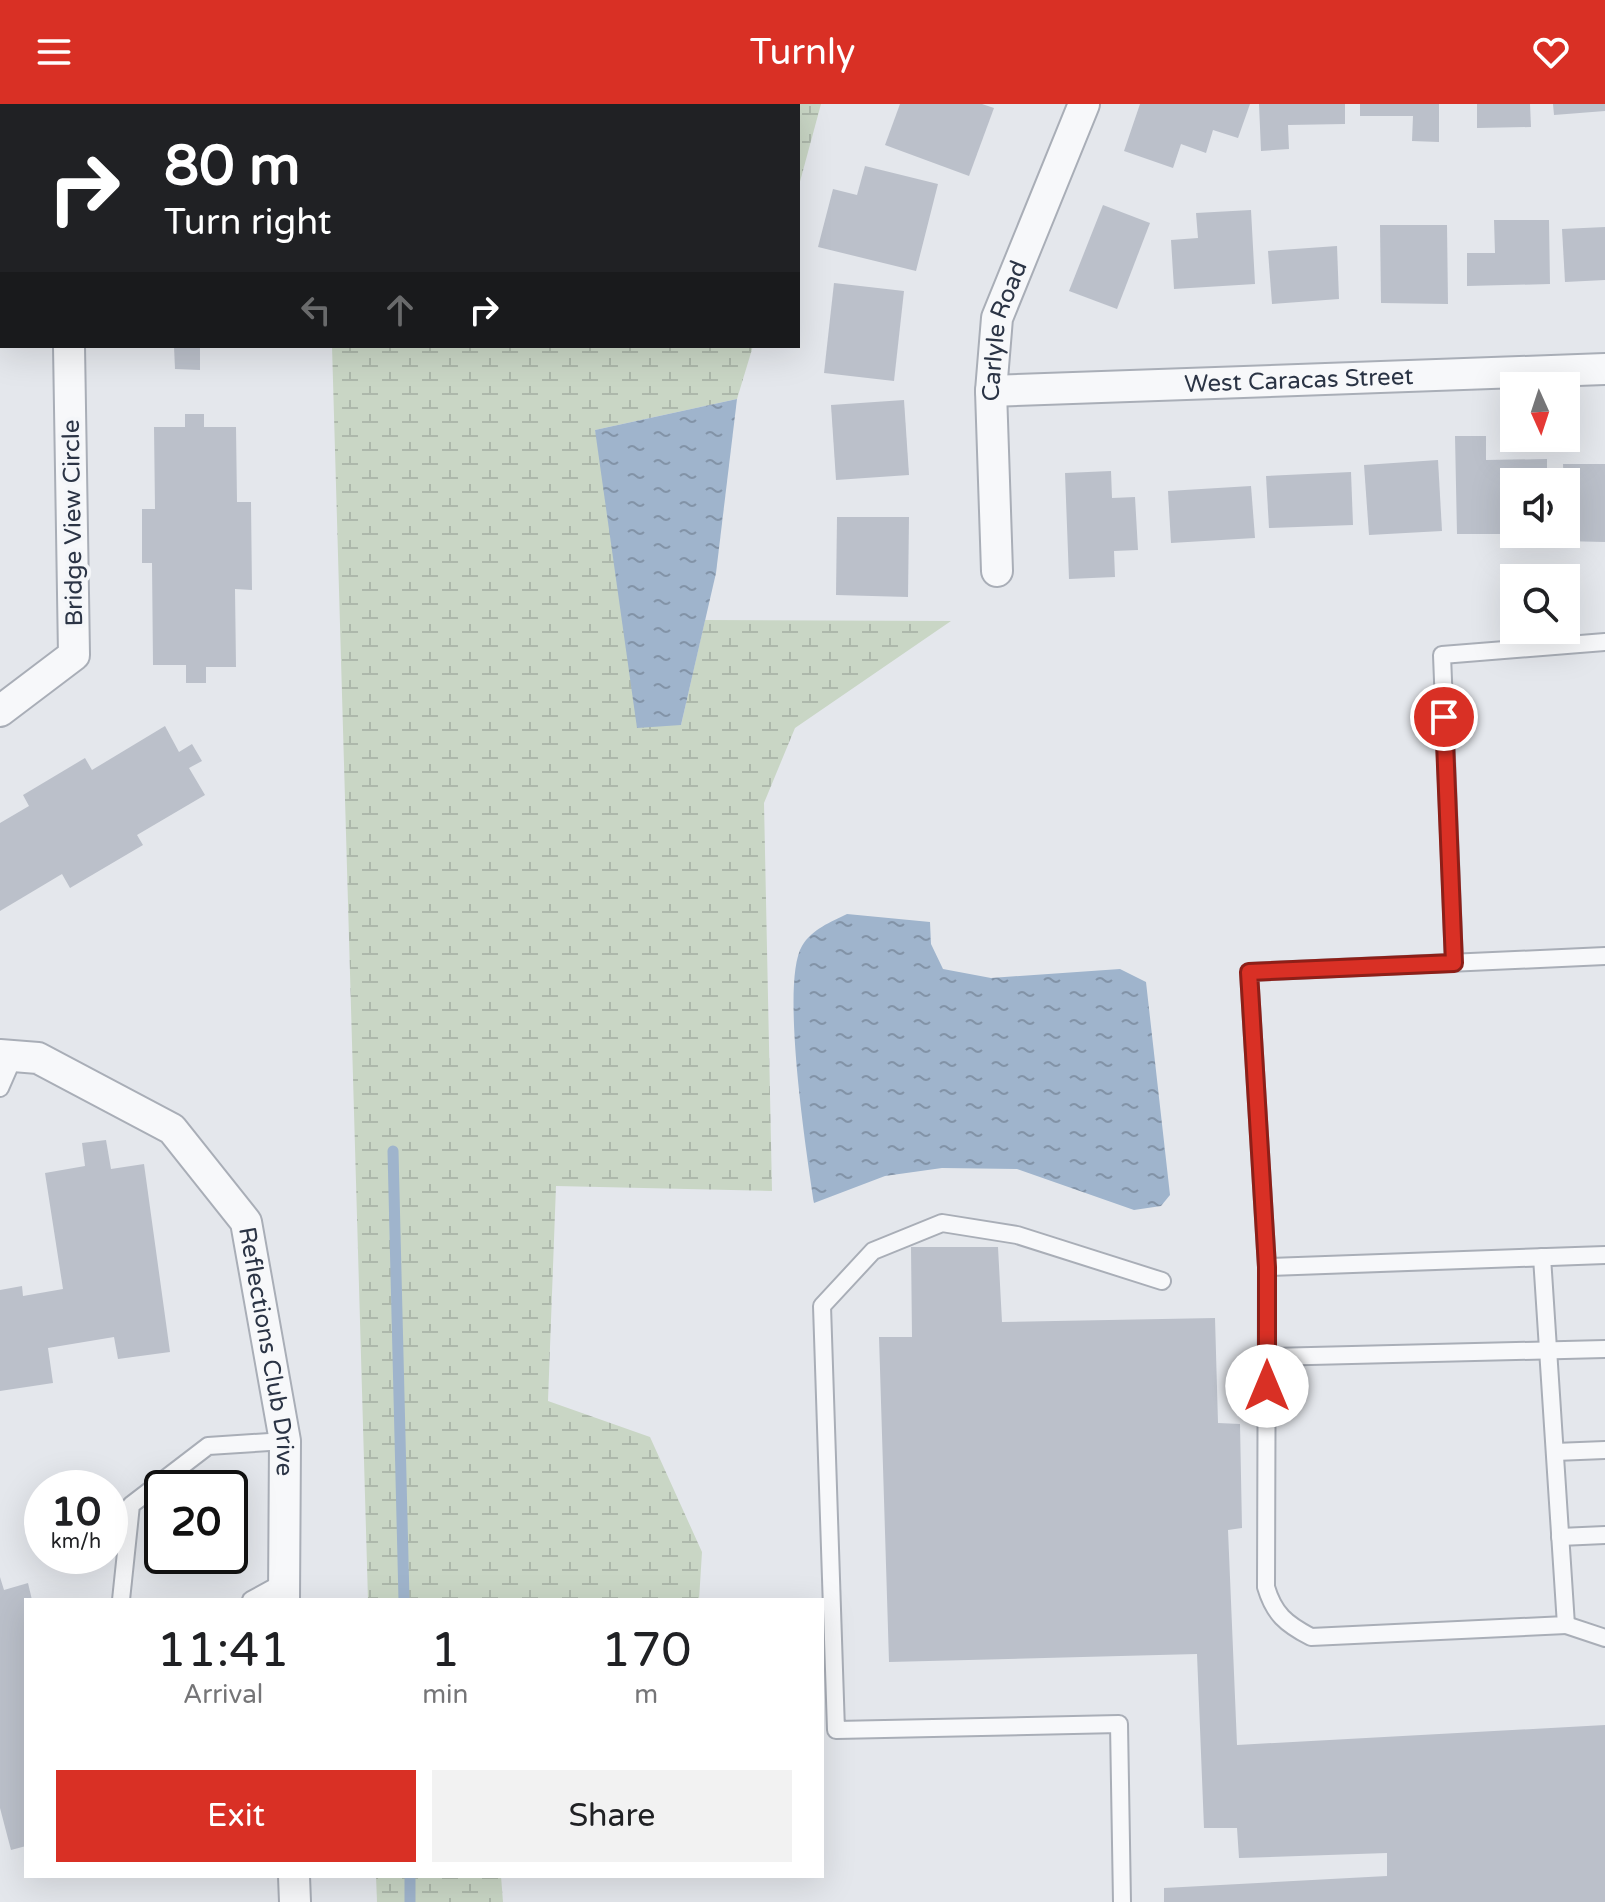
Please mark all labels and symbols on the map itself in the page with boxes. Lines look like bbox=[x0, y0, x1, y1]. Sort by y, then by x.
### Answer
street label: Carlyle Road bbox=[976, 256, 1033, 402]
street label: West Caracas Street bbox=[1184, 361, 1414, 399]
north arrow bbox=[1500, 372, 1580, 452]
street label: Bridge View Circle bbox=[57, 419, 89, 627]
pin bbox=[1410, 683, 1478, 751]
street label: Reflections Club Drive bbox=[233, 1225, 300, 1476]
position arrow bbox=[1225, 1344, 1309, 1428]
speed limit sign: 20 bbox=[144, 1470, 248, 1574]

